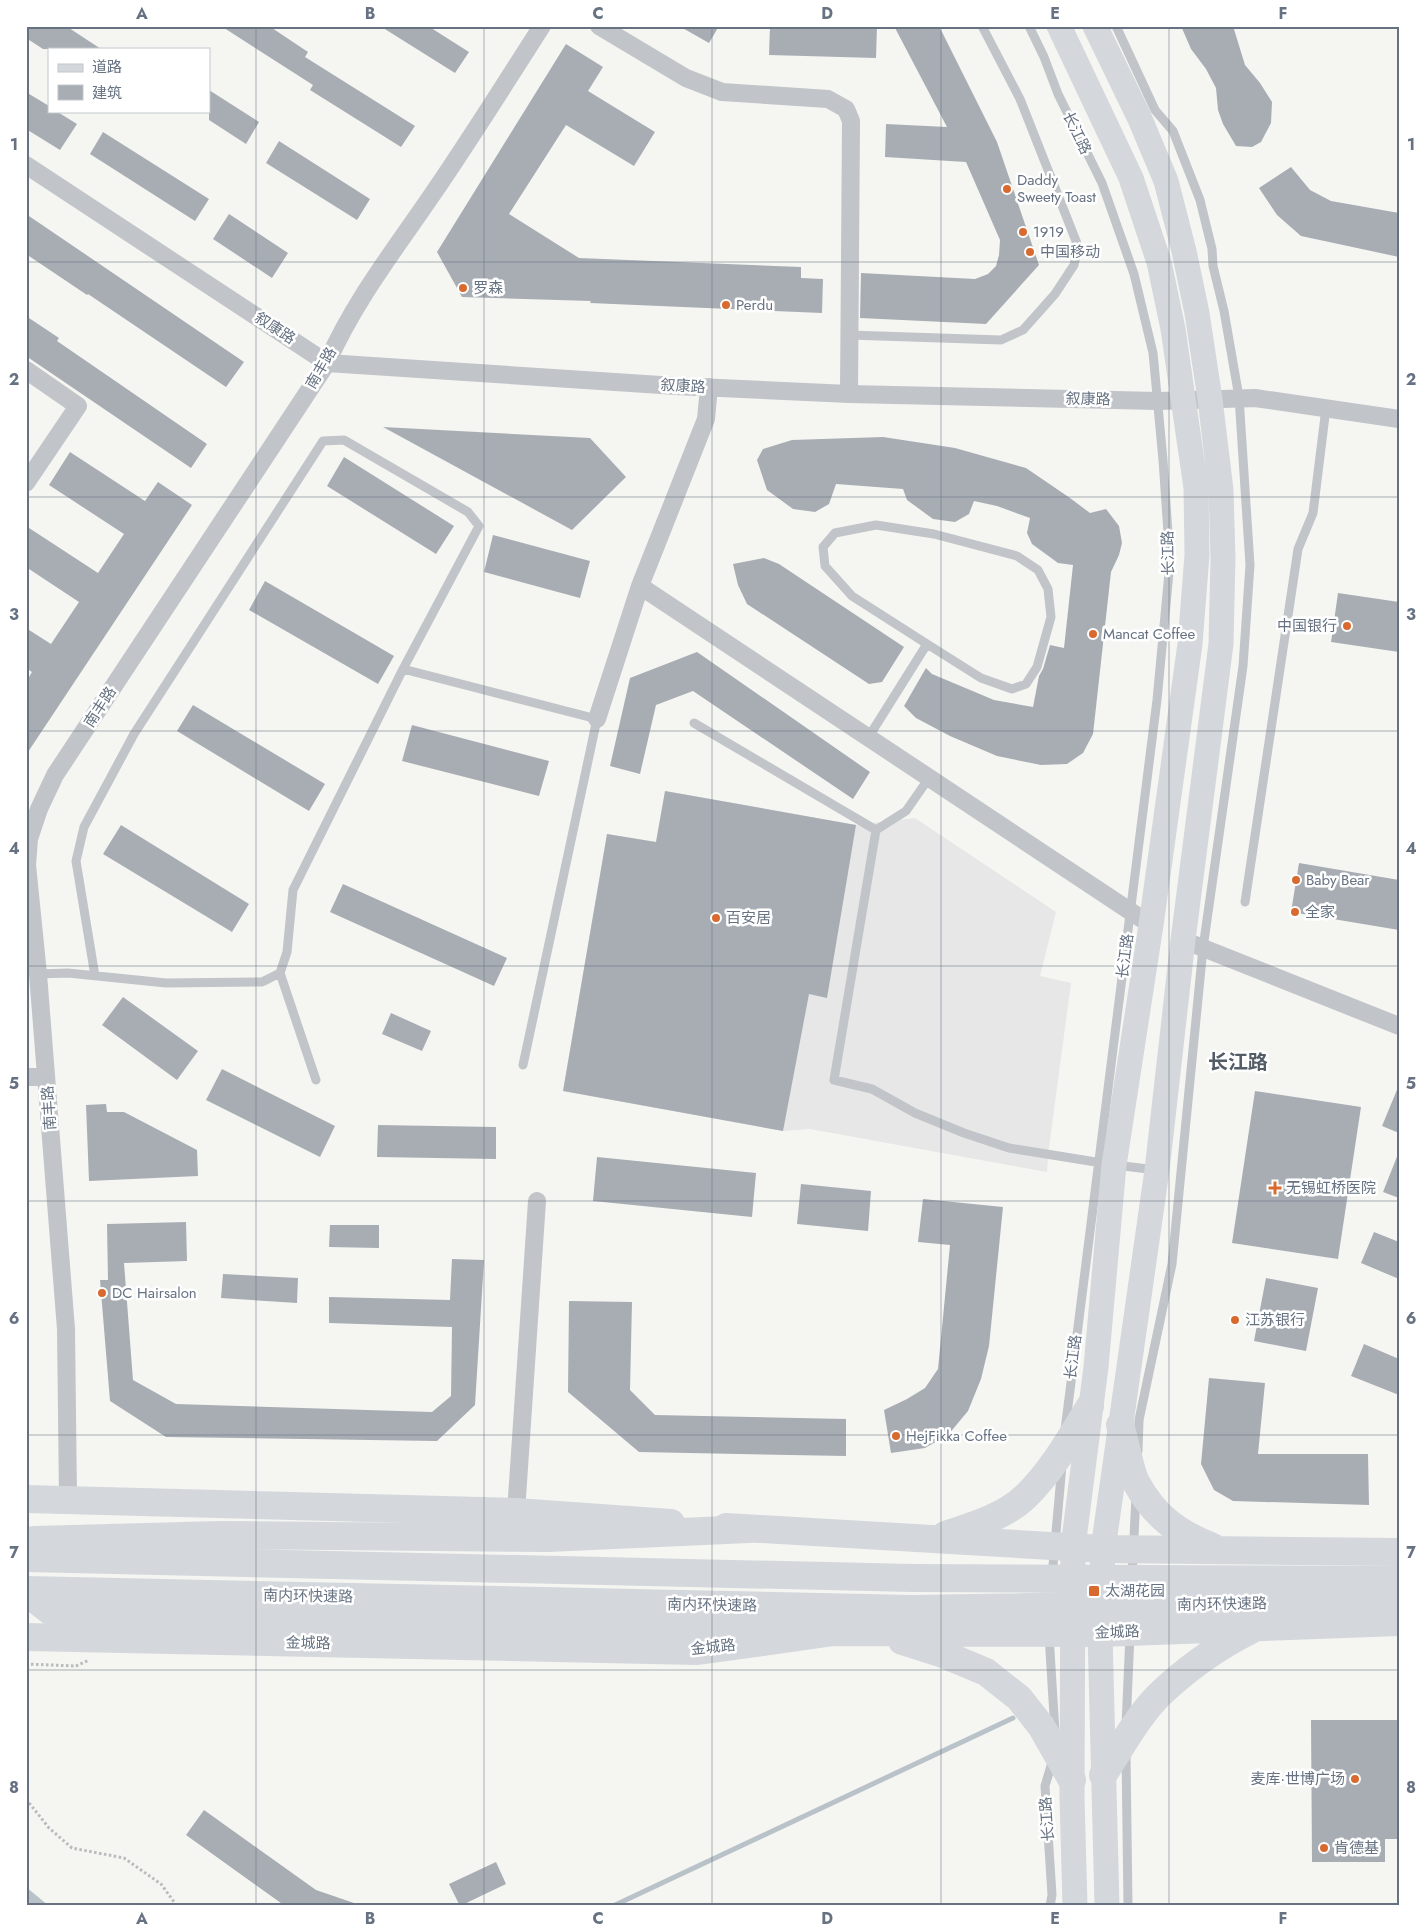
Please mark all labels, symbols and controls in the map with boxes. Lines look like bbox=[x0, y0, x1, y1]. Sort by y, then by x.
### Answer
text: A bbox=[135, 2, 148, 25]
text: B bbox=[365, 2, 375, 25]
text: C bbox=[592, 2, 604, 25]
text: D bbox=[821, 2, 833, 25]
text: E bbox=[1050, 2, 1060, 25]
text: F bbox=[1279, 2, 1287, 25]
legend bbox=[48, 48, 210, 112]
text: 道路 bbox=[92, 56, 122, 78]
text: 建筑 bbox=[92, 82, 122, 104]
street label: 长江路 bbox=[1057, 108, 1097, 158]
text: 1 bbox=[10, 133, 18, 156]
text: 1 bbox=[1407, 133, 1415, 156]
place label: Daddy Sweety Toast bbox=[1017, 169, 1096, 208]
marker: Daddy Sweety Toast bbox=[1001, 183, 1013, 195]
place label: 1919 bbox=[1033, 221, 1064, 243]
marker: 1919 bbox=[1017, 226, 1029, 238]
place label: 中国移动 bbox=[1040, 241, 1100, 263]
marker: 中国移动 bbox=[1024, 246, 1036, 258]
place label: 罗森 bbox=[473, 277, 503, 299]
marker: 罗森 bbox=[457, 282, 469, 294]
place label: Perdu bbox=[736, 294, 773, 316]
marker: Perdu bbox=[720, 299, 732, 311]
street label: 叙康路 bbox=[250, 307, 300, 349]
street label: 南丰路 bbox=[300, 343, 342, 393]
text: 2 bbox=[9, 368, 19, 391]
text: 2 bbox=[1406, 368, 1416, 391]
street label: 叙康路 bbox=[660, 374, 706, 398]
street label: 叙康路 bbox=[1065, 388, 1111, 410]
street label: 长江路 bbox=[1157, 530, 1179, 576]
text: 3 bbox=[9, 603, 19, 626]
text: 3 bbox=[1406, 603, 1416, 626]
place label: 中国银行 bbox=[1277, 615, 1337, 637]
marker: 中国银行 bbox=[1341, 620, 1353, 632]
place label: Mancat Coffee bbox=[1103, 623, 1195, 645]
marker: Mancat Coffee bbox=[1087, 628, 1099, 640]
street label: 南丰路 bbox=[79, 682, 121, 732]
text: 4 bbox=[8, 837, 20, 860]
text: 4 bbox=[1405, 837, 1417, 860]
place label: Baby Bear bbox=[1306, 869, 1370, 891]
marker: Baby Bear bbox=[1290, 874, 1302, 886]
place label: 全家 bbox=[1305, 901, 1335, 923]
marker: 全家 bbox=[1289, 906, 1301, 918]
place label: 百安居 bbox=[726, 907, 771, 929]
marker: 百安居 bbox=[710, 912, 722, 924]
street label: 长江路 bbox=[1111, 932, 1139, 980]
district label: 长江路 bbox=[1208, 1048, 1268, 1077]
text: 5 bbox=[9, 1072, 19, 1095]
text: 5 bbox=[1406, 1072, 1416, 1095]
street label: 南丰路 bbox=[36, 1085, 62, 1131]
place label: 无锡虹桥医院 bbox=[1286, 1177, 1376, 1199]
marker: 无锡虹桥医院 bbox=[1268, 1181, 1282, 1195]
place label: DC Hairsalon bbox=[112, 1282, 197, 1304]
marker: DC Hairsalon bbox=[96, 1287, 108, 1299]
text: 6 bbox=[9, 1307, 19, 1330]
text: 6 bbox=[1406, 1307, 1416, 1330]
place label: 江苏银行 bbox=[1245, 1309, 1305, 1331]
marker: 江苏银行 bbox=[1229, 1314, 1241, 1326]
street label: 长江路 bbox=[1059, 1333, 1087, 1381]
place label: HejFikka Coffee bbox=[906, 1425, 1007, 1447]
marker: HejFikka Coffee bbox=[890, 1430, 902, 1442]
text: 7 bbox=[9, 1541, 19, 1564]
text: 7 bbox=[1406, 1541, 1416, 1564]
place label: 太湖花园 bbox=[1105, 1580, 1165, 1602]
street label: 南内环快速路 bbox=[263, 1584, 353, 1608]
marker: 太湖花园 bbox=[1087, 1584, 1101, 1598]
street label: 南内环快速路 bbox=[1177, 1592, 1267, 1616]
street label: 南内环快速路 bbox=[667, 1593, 757, 1617]
street label: 金城路 bbox=[1094, 1620, 1140, 1644]
street label: 金城路 bbox=[285, 1632, 331, 1654]
street label: 金城路 bbox=[689, 1634, 737, 1660]
place label: 麦库·世博广场 bbox=[1250, 1768, 1345, 1790]
marker: 麦库·世博广场 bbox=[1349, 1773, 1361, 1785]
text: 8 bbox=[9, 1776, 19, 1799]
text: 8 bbox=[1406, 1776, 1416, 1799]
street label: 长江路 bbox=[1034, 1796, 1060, 1842]
place label: 肯德基 bbox=[1334, 1837, 1379, 1859]
marker: 肯德基 bbox=[1318, 1842, 1330, 1854]
text: A bbox=[135, 1907, 148, 1930]
text: B bbox=[365, 1907, 375, 1930]
text: C bbox=[592, 1907, 604, 1930]
text: D bbox=[821, 1907, 833, 1930]
text: E bbox=[1050, 1907, 1060, 1930]
text: F bbox=[1279, 1907, 1287, 1930]

